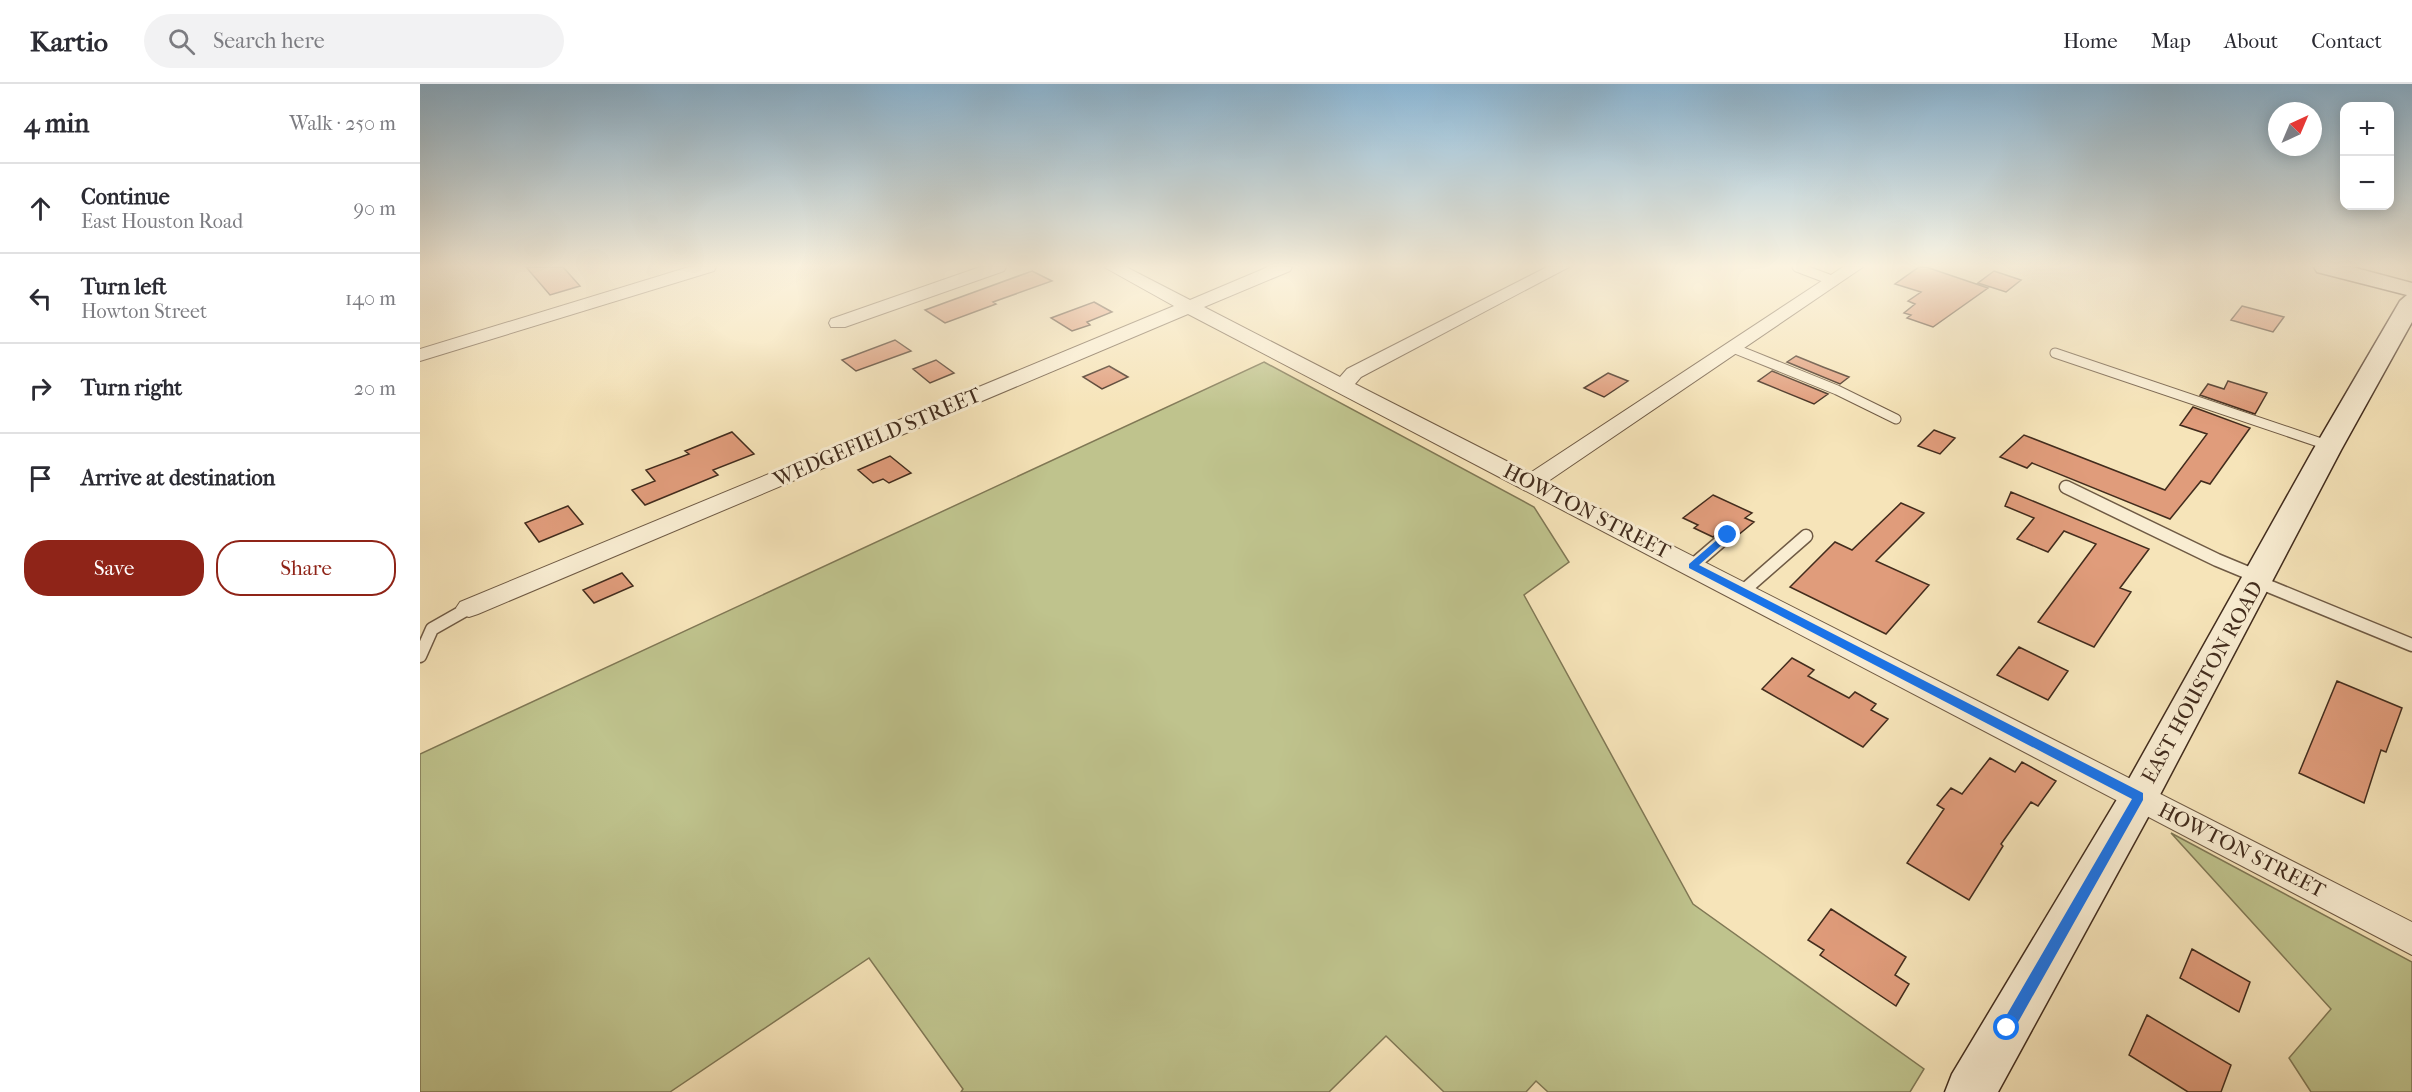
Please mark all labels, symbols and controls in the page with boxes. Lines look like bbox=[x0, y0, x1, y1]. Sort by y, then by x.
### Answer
search box bbox=[144, 14, 564, 68]
text: Kartio bbox=[30, 25, 108, 58]
icon: search bbox=[165, 25, 198, 58]
text: Search here bbox=[213, 28, 325, 54]
text: Home bbox=[2063, 29, 2118, 53]
text: Map bbox=[2151, 29, 2191, 53]
text: About bbox=[2224, 29, 2278, 53]
text: Contact bbox=[2311, 29, 2382, 53]
north arrow bbox=[2268, 102, 2322, 156]
map controls bbox=[2340, 102, 2394, 210]
button: + bbox=[2340, 102, 2394, 156]
text: 4 min bbox=[24, 108, 89, 139]
text: Walk · 250 m bbox=[289, 112, 396, 135]
button: − bbox=[2340, 156, 2394, 210]
text: Continue bbox=[81, 184, 170, 210]
icon: ahead bbox=[24, 192, 57, 225]
text: 90 m bbox=[354, 197, 396, 220]
text: East Houston Road bbox=[81, 210, 243, 233]
text: Turn left bbox=[81, 274, 167, 300]
icon: left bbox=[24, 282, 57, 315]
text: 140 m bbox=[345, 287, 396, 310]
text: Howton Street bbox=[81, 300, 207, 323]
icon: right bbox=[24, 372, 57, 405]
text: Turn right bbox=[81, 375, 182, 401]
text: 20 m bbox=[354, 377, 396, 400]
street label: WEDGEFIELD STREET bbox=[769, 382, 985, 492]
street label: HOWTON STREET bbox=[1499, 458, 1675, 564]
icon: arrive bbox=[24, 462, 57, 495]
text: Arrive at destination bbox=[81, 465, 275, 491]
route end bbox=[1714, 521, 1740, 547]
button: Save bbox=[24, 540, 204, 596]
button: Share bbox=[216, 540, 396, 596]
street label: EAST HOUSTON ROAD bbox=[2136, 577, 2268, 787]
street label: HOWTON STREET bbox=[2154, 797, 2330, 903]
route start bbox=[1993, 1014, 2019, 1040]

